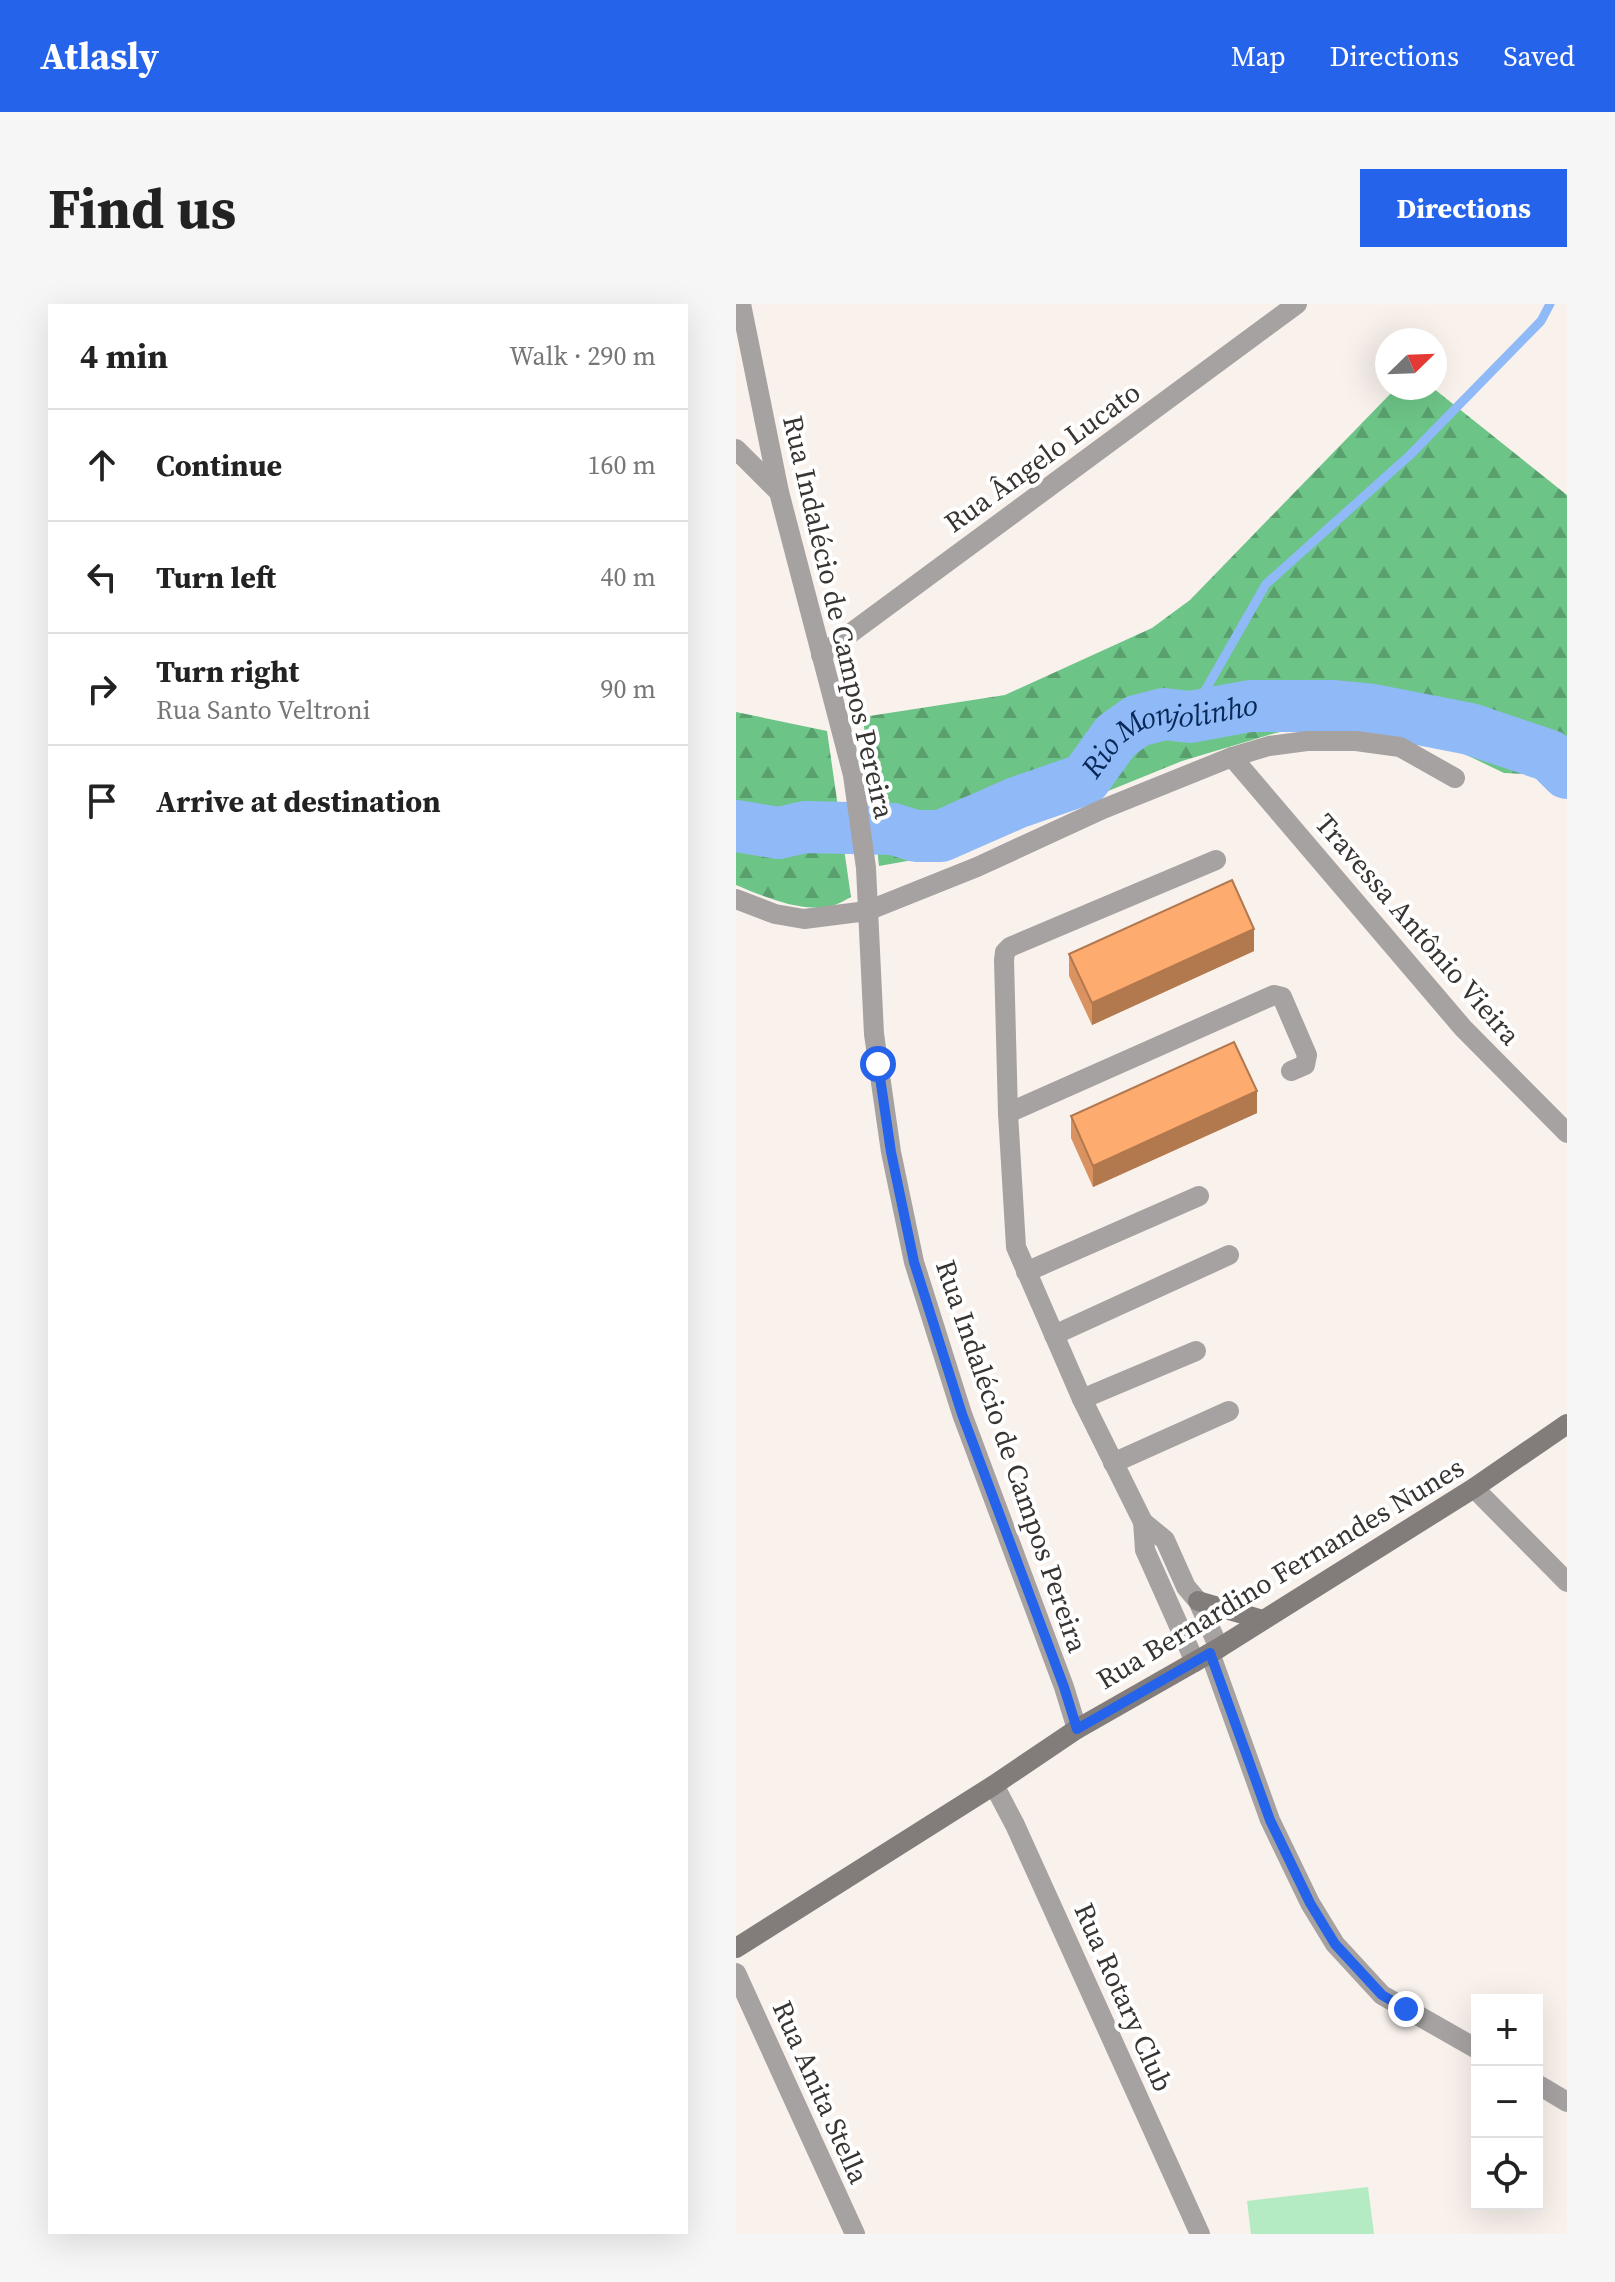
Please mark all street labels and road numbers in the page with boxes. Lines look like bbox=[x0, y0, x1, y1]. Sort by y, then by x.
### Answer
street label: Rua Ângelo Lucato bbox=[936, 373, 1148, 541]
street label: Rua Indalécio de Campos Pereira bbox=[774, 412, 904, 823]
street label: Travessa Antônio Vieira bbox=[1307, 805, 1530, 1053]
street label: Rua Indalécio de Campos Pereira bbox=[927, 1255, 1097, 1658]
street label: Rua Bernardino Fernandes Nunes bbox=[1089, 1448, 1471, 1698]
street label: Rua Rotary Club bbox=[1065, 1897, 1183, 2097]
street label: Rua Anita Stella bbox=[764, 1994, 879, 2190]

